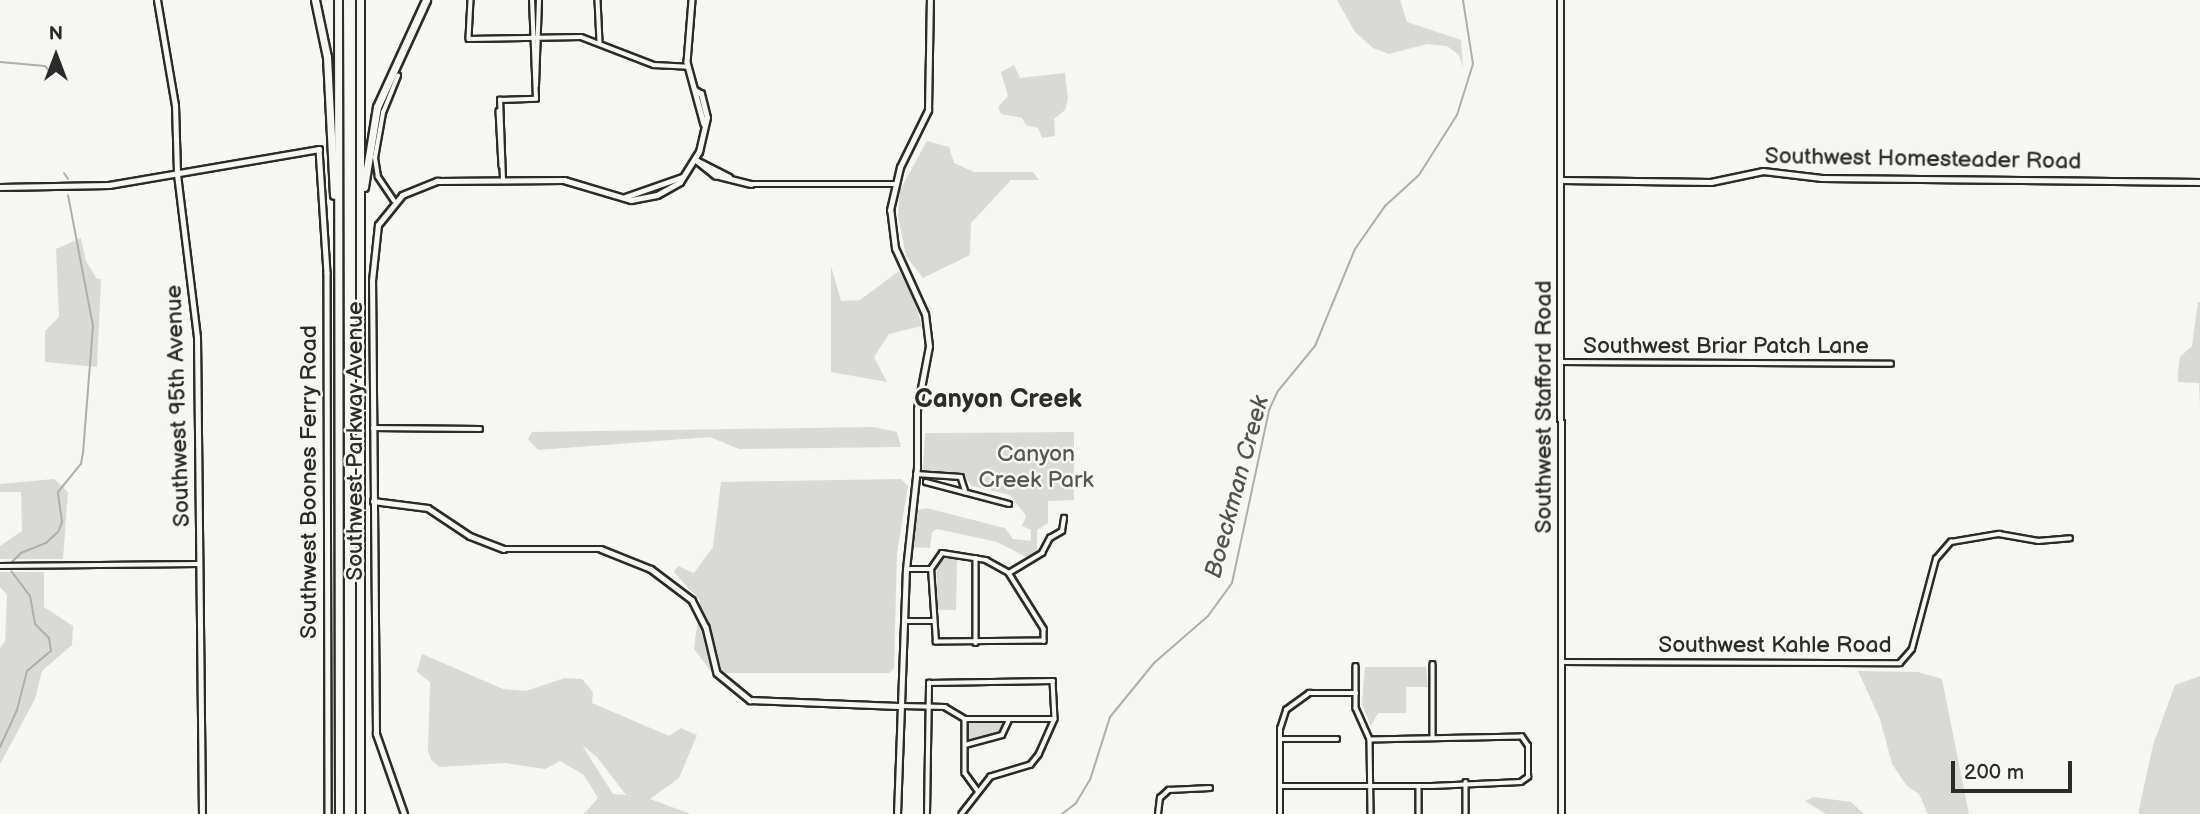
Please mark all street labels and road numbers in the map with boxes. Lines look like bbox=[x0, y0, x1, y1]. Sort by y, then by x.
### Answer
street label: Southwest Homesteader Road bbox=[1764, 142, 2082, 176]
street label: Southwest Stafford Road bbox=[1530, 280, 1558, 534]
street label: Southwest 95th Avenue bbox=[160, 284, 196, 528]
street label: Southwest Parkway Avenue bbox=[341, 301, 369, 581]
street label: Southwest Boones Ferry Road bbox=[295, 324, 323, 640]
street label: Southwest Briar Patch Lane bbox=[1583, 332, 1869, 360]
street label: Southwest Kahle Road bbox=[1658, 631, 1892, 659]

